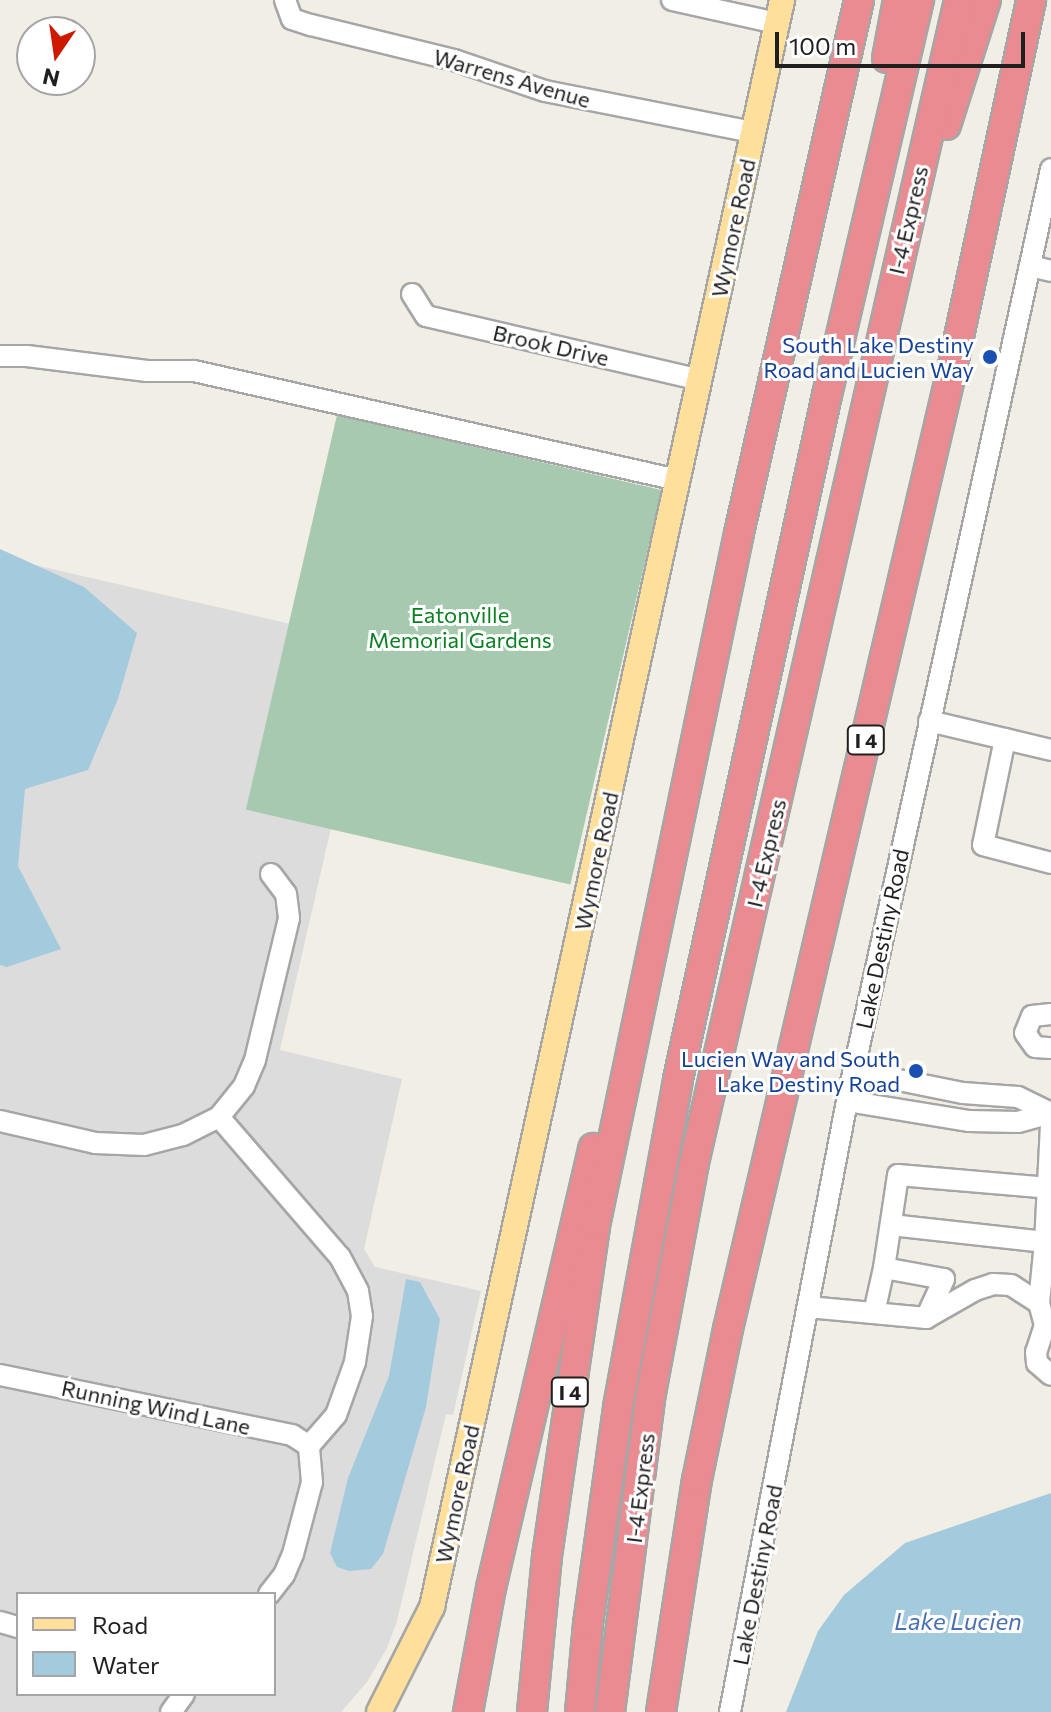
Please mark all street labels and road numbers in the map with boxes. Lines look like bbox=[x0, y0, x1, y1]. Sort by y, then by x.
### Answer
street label: Warrens Avenue bbox=[431, 43, 593, 113]
street label: Wymore Road bbox=[705, 156, 761, 300]
street label: I-4 Express bbox=[883, 163, 933, 277]
street label: Brook Drive bbox=[490, 319, 612, 371]
road number: I 4 bbox=[846, 724, 886, 756]
street label: Wymore Road bbox=[568, 789, 624, 933]
street label: I-4 Express bbox=[741, 796, 791, 910]
street label: Lake Destiny Road bbox=[850, 847, 914, 1031]
street label: Running Wind Lane bbox=[59, 1374, 253, 1440]
road number: I 4 bbox=[550, 1376, 590, 1408]
street label: Wymore Road bbox=[429, 1422, 485, 1566]
street label: I-4 Express bbox=[620, 1431, 660, 1545]
street label: Lake Destiny Road bbox=[727, 1483, 787, 1667]

